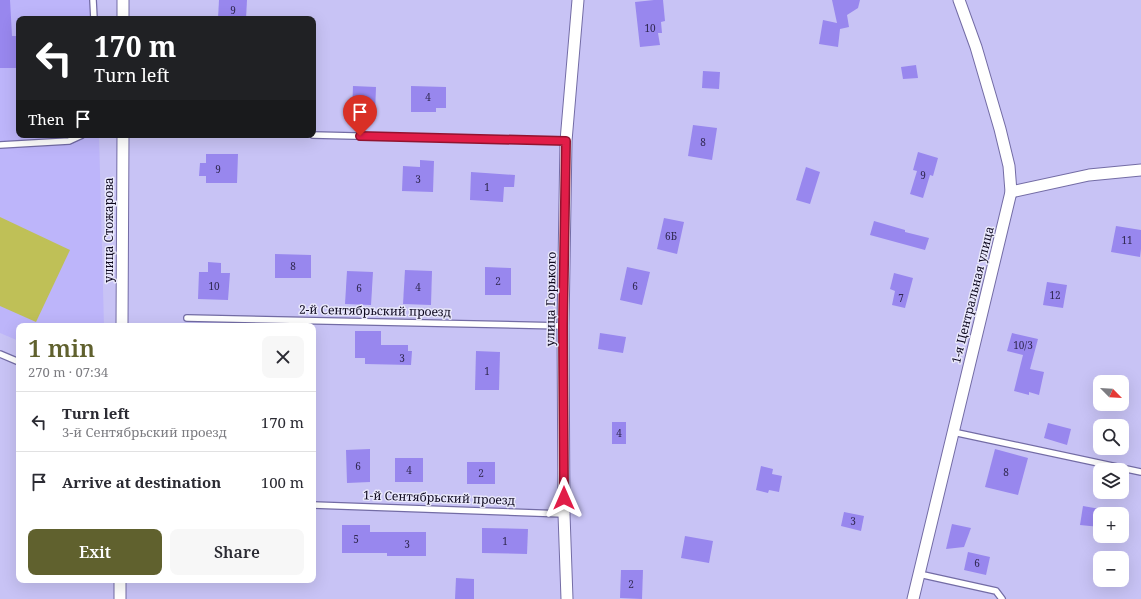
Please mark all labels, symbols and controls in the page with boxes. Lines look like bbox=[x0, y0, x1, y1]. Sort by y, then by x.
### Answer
house number: 9 bbox=[230, 3, 236, 17]
house number: 10 bbox=[644, 21, 656, 35]
text: 170 m bbox=[94, 27, 176, 65]
icon: left bbox=[28, 32, 80, 84]
text: Turn left bbox=[94, 63, 169, 87]
house number: 4 bbox=[425, 90, 431, 104]
pin bbox=[343, 95, 377, 136]
icon: arrive bbox=[349, 101, 371, 123]
icon: arrive bbox=[72, 108, 94, 130]
text: Then bbox=[28, 109, 64, 129]
house number: 8 bbox=[700, 135, 706, 149]
house number: 9 bbox=[215, 162, 221, 176]
house number: 9 bbox=[920, 168, 926, 182]
house number: 3 bbox=[415, 172, 421, 186]
street label: улица Стожарова bbox=[100, 177, 117, 283]
house number: 1 bbox=[484, 180, 490, 194]
street label: 1-я Центральная улица bbox=[947, 224, 998, 365]
house number: 6Б bbox=[665, 229, 677, 243]
house number: 11 bbox=[1121, 233, 1133, 247]
street label: улица Горького bbox=[541, 251, 560, 346]
house number: 8 bbox=[290, 259, 296, 273]
house number: 2 bbox=[495, 274, 501, 288]
house number: 10 bbox=[208, 279, 220, 293]
house number: 6 bbox=[632, 279, 638, 293]
house number: 4 bbox=[415, 280, 421, 294]
house number: 6 bbox=[356, 281, 362, 295]
house number: 12 bbox=[1049, 288, 1061, 302]
house number: 7 bbox=[898, 291, 904, 305]
street label: 2-й Сентябрьский проезд bbox=[299, 301, 451, 320]
text: 1 min bbox=[28, 331, 95, 364]
button: close bbox=[262, 336, 304, 378]
house number: 10/3 bbox=[1013, 338, 1033, 352]
house number: 3 bbox=[399, 351, 405, 365]
text: 270 m · 07:34 bbox=[28, 363, 108, 381]
house number: 1 bbox=[484, 364, 490, 378]
north arrow bbox=[1093, 375, 1129, 411]
map controls bbox=[1093, 375, 1129, 587]
text: Turn left bbox=[62, 403, 130, 423]
icon: left bbox=[28, 411, 50, 433]
text: 170 m bbox=[261, 412, 304, 432]
button: search bbox=[1093, 419, 1129, 455]
text: 3-й Сентябрьский проезд bbox=[62, 423, 227, 441]
house number: 4 bbox=[616, 426, 622, 440]
house number: 6 bbox=[355, 459, 361, 473]
house number: 4 bbox=[406, 463, 412, 477]
button: layers bbox=[1093, 463, 1129, 499]
house number: 8 bbox=[1003, 465, 1009, 479]
house number: 2 bbox=[478, 466, 484, 480]
icon: arrive bbox=[28, 471, 50, 493]
text: Arrive at destination bbox=[62, 472, 221, 492]
text: 100 m bbox=[261, 472, 304, 492]
position arrow bbox=[543, 477, 585, 519]
street label: 1-й Сентябрьский проезд bbox=[363, 486, 515, 509]
button: + bbox=[1093, 507, 1129, 543]
house number: 3 bbox=[850, 514, 856, 528]
button: Exit bbox=[28, 529, 162, 575]
button: Share bbox=[170, 529, 304, 575]
house number: 5 bbox=[353, 532, 359, 546]
house number: 1 bbox=[502, 534, 508, 548]
house number: 3 bbox=[404, 537, 410, 551]
button: − bbox=[1093, 551, 1129, 587]
house number: 6 bbox=[974, 556, 980, 570]
house number: 2 bbox=[628, 577, 634, 591]

